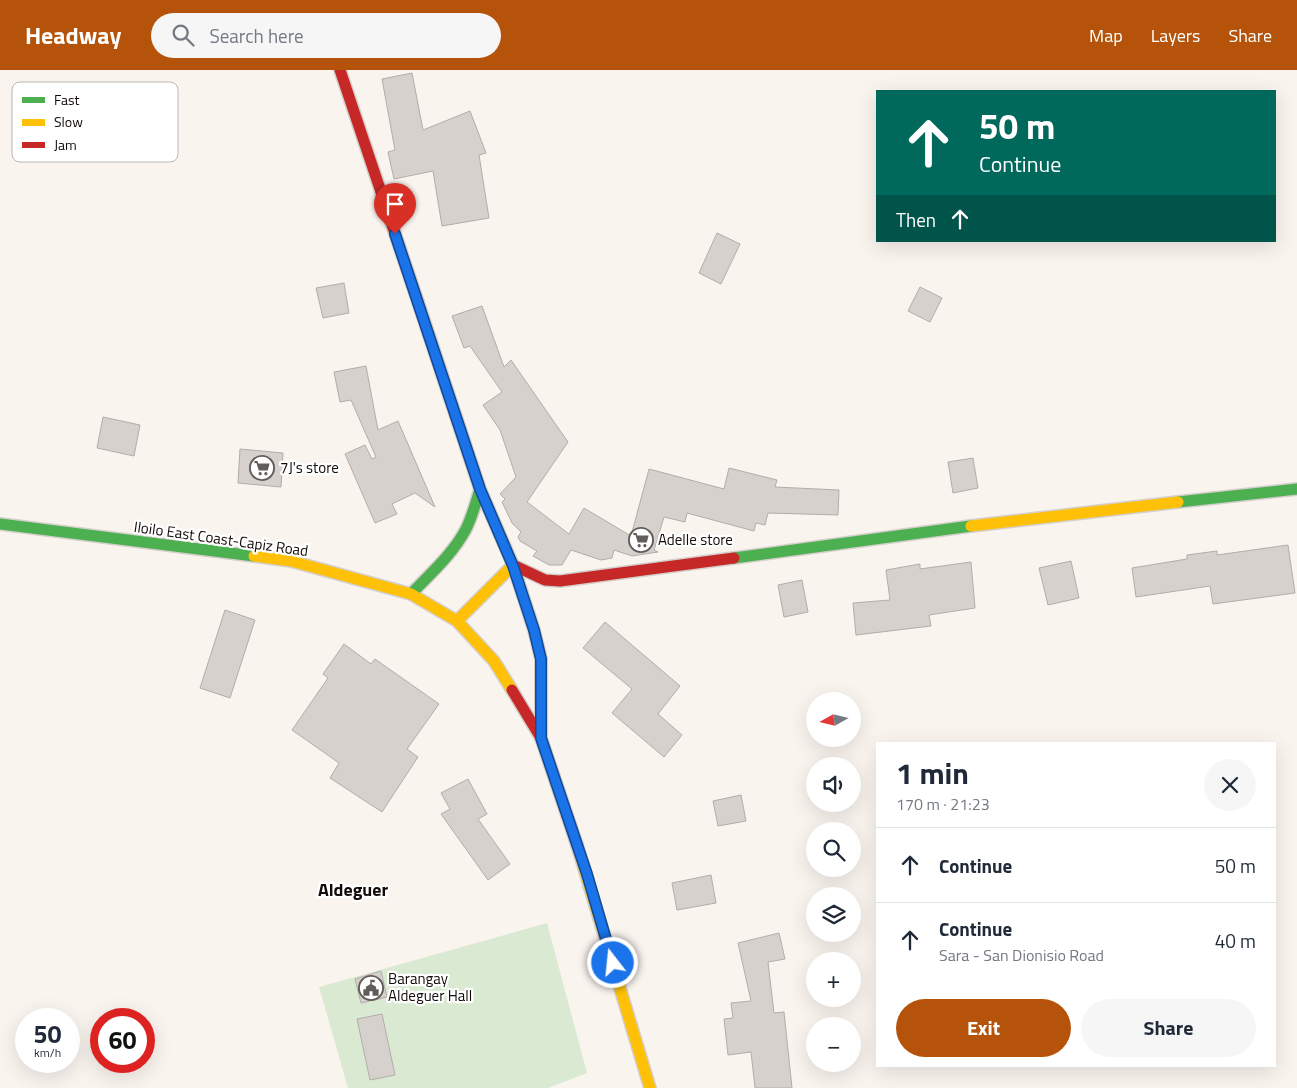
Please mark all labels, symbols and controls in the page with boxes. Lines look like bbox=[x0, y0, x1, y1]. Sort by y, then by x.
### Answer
search box bbox=[151, 13, 501, 58]
text: Headway bbox=[25, 17, 121, 53]
icon: search bbox=[169, 21, 197, 49]
text: Search here bbox=[209, 21, 304, 50]
text: Map bbox=[1089, 22, 1123, 49]
text: Layers bbox=[1151, 22, 1200, 49]
text: Share bbox=[1228, 22, 1272, 49]
legend bbox=[12, 82, 178, 162]
text: Fast bbox=[54, 89, 79, 110]
text: 50 m bbox=[979, 99, 1055, 153]
icon: ahead bbox=[896, 110, 961, 175]
text: Slow bbox=[54, 111, 83, 132]
text: Jam bbox=[54, 134, 77, 155]
text: Continue bbox=[979, 147, 1061, 181]
pin bbox=[374, 183, 416, 234]
icon: arrive bbox=[381, 190, 409, 218]
text: Then bbox=[896, 205, 936, 234]
icon: ahead bbox=[946, 205, 974, 233]
supermarket icon: 7J's store bbox=[249, 455, 275, 481]
place label: 7J's store bbox=[280, 456, 339, 479]
street label: Iloilo East Coast-Capiz Road bbox=[132, 515, 310, 562]
supermarket icon: Adelle store bbox=[628, 527, 654, 553]
place label: Adelle store bbox=[658, 528, 733, 551]
north arrow bbox=[806, 692, 861, 748]
map controls bbox=[806, 692, 861, 1072]
text: 1 min bbox=[896, 750, 969, 796]
button: sound bbox=[806, 757, 861, 812]
button: close bbox=[1204, 759, 1256, 811]
text: 170 m · 21:23 bbox=[896, 792, 990, 816]
button: search bbox=[806, 822, 861, 877]
icon: ahead bbox=[896, 851, 924, 879]
text: Continue bbox=[939, 851, 1012, 880]
text: 50 m bbox=[1215, 851, 1256, 880]
district label: Aldeguer bbox=[318, 876, 388, 903]
button: layers bbox=[806, 887, 861, 942]
text: Continue bbox=[939, 914, 1012, 943]
icon: ahead bbox=[896, 926, 924, 954]
text: 40 m bbox=[1215, 926, 1256, 955]
position arrow bbox=[586, 936, 638, 988]
text: Sara - San Dionisio Road bbox=[939, 943, 1104, 967]
button: + bbox=[806, 952, 861, 1007]
place label: Barangay Aldeguer Hall bbox=[388, 967, 472, 1007]
public building icon: Barangay Aldeguer Hall bbox=[358, 975, 384, 1001]
button: Exit bbox=[896, 999, 1071, 1057]
button: Share bbox=[1081, 999, 1256, 1057]
speed limit sign: 60 bbox=[90, 1008, 155, 1073]
text: 50 bbox=[33, 1015, 62, 1053]
button: − bbox=[806, 1017, 861, 1072]
text: km/h bbox=[34, 1043, 61, 1062]

